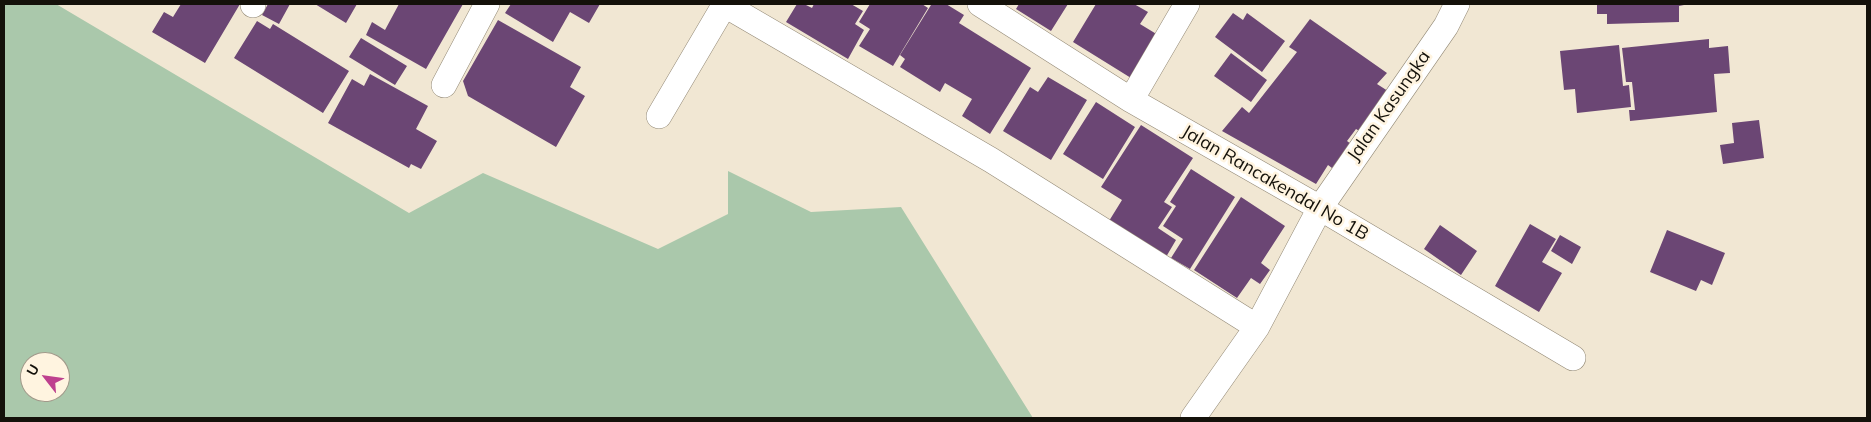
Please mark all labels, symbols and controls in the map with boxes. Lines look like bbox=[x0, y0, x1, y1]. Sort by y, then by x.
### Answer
street label: Jalan Kasungka bbox=[1343, 47, 1435, 165]
street label: Jalan Rancakendal No 1B bbox=[1178, 121, 1372, 245]
north arrow bbox=[20, 352, 70, 402]
text: U bbox=[22, 361, 43, 379]

